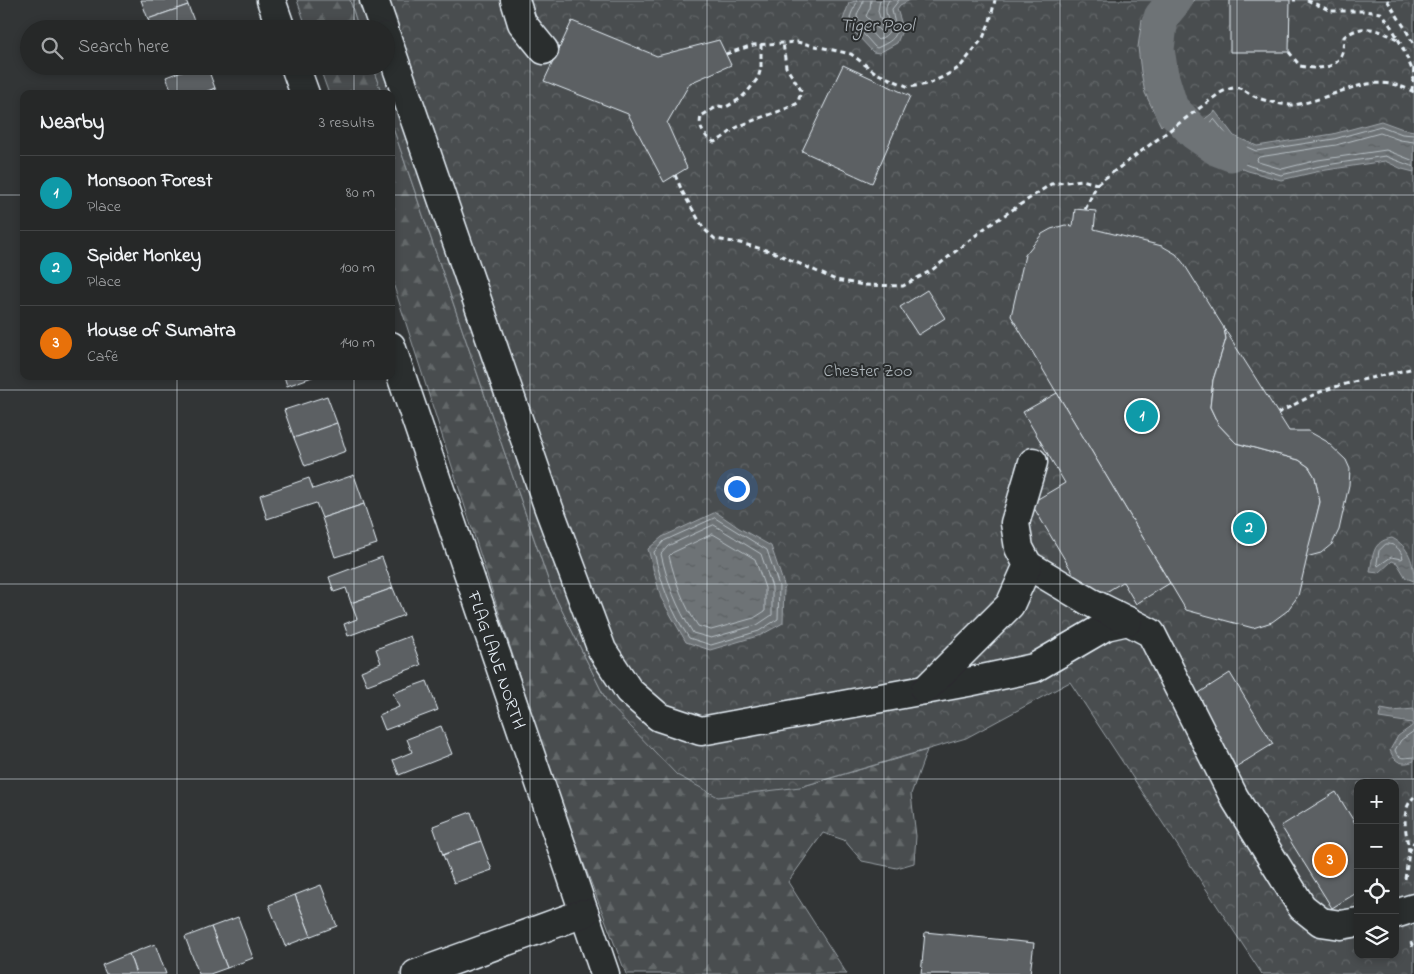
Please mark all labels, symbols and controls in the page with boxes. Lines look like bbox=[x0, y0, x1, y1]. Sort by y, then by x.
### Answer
water label: Tiger Pool bbox=[840, 13, 917, 41]
search box bbox=[20, 20, 395, 75]
icon: search bbox=[38, 34, 66, 62]
text: Search here bbox=[78, 34, 169, 61]
text: Nearby bbox=[40, 108, 104, 138]
text: 3 results bbox=[319, 111, 375, 135]
text: Monsoon Forest bbox=[87, 168, 212, 195]
text: 1 bbox=[53, 181, 59, 205]
text: 80 m bbox=[346, 181, 375, 205]
text: Place bbox=[87, 195, 121, 219]
text: Spider Monkey bbox=[87, 243, 201, 270]
text: 2 bbox=[52, 256, 60, 280]
text: 100 m bbox=[340, 256, 375, 280]
text: Place bbox=[87, 270, 121, 294]
text: House of Sumatra bbox=[87, 318, 236, 345]
text: 3 bbox=[53, 331, 59, 355]
text: 140 m bbox=[340, 331, 375, 355]
text: Café bbox=[87, 345, 118, 369]
park label: Chester Zoo bbox=[824, 359, 912, 385]
pin: 1 bbox=[1126, 397, 1158, 435]
your location bbox=[724, 476, 750, 502]
pin: 2 bbox=[1233, 509, 1265, 547]
street label: FLAG LANE NORTH bbox=[459, 587, 531, 733]
map controls bbox=[1354, 779, 1399, 959]
button: + bbox=[1354, 779, 1399, 824]
button: − bbox=[1354, 824, 1399, 869]
pin: 3 bbox=[1314, 841, 1346, 879]
button: locate bbox=[1354, 869, 1399, 914]
button: layers bbox=[1354, 914, 1399, 959]

